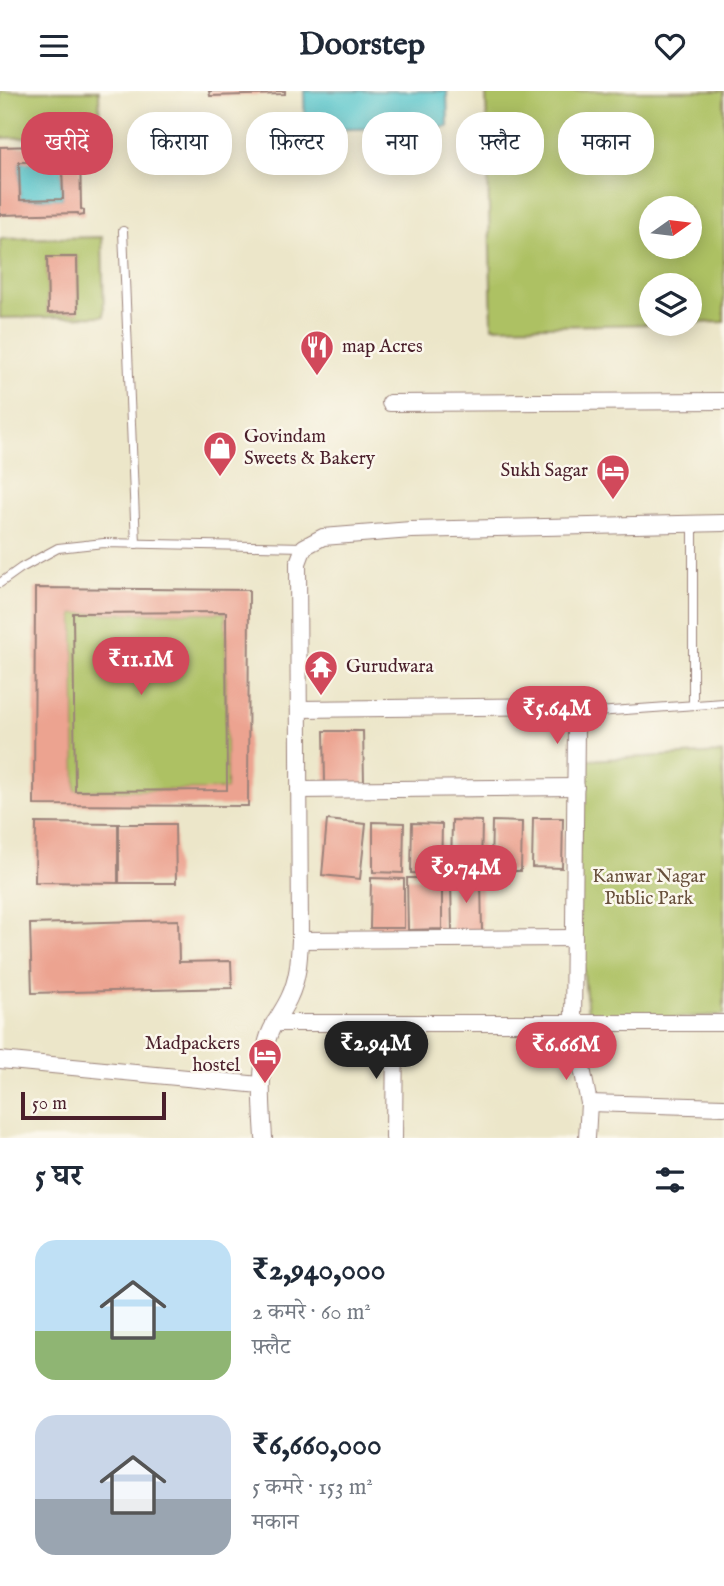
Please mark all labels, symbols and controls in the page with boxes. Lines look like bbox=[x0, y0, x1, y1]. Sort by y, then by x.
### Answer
text: Doorstep bbox=[299, 25, 425, 66]
icon: menu bbox=[35, 27, 73, 65]
icon: heart bbox=[651, 27, 689, 65]
chip: खरीदें bbox=[21, 112, 113, 175]
chip: किराया bbox=[127, 112, 232, 175]
chip: फ़िल्टर bbox=[246, 112, 348, 175]
chip: नया bbox=[362, 112, 442, 175]
chip: फ़्लैट bbox=[456, 112, 544, 175]
chip: मकान bbox=[558, 112, 654, 175]
north arrow bbox=[639, 196, 702, 259]
map controls bbox=[639, 196, 702, 336]
button: layers bbox=[639, 273, 702, 336]
restaurant icon: map Acres bbox=[298, 328, 336, 377]
place label: map Acres bbox=[342, 335, 423, 359]
place label: Govindam Sweets & Bakery bbox=[244, 425, 376, 471]
shop icon: Govindam Sweets & Bakery bbox=[201, 429, 239, 478]
hotel icon: Sukh Sagar bbox=[594, 452, 632, 501]
place label: Sukh Sagar bbox=[501, 459, 588, 483]
pin: ₹11.1M bbox=[84, 637, 198, 697]
text: ₹11.1M bbox=[108, 645, 174, 674]
temple icon: Gurudwara bbox=[302, 648, 340, 697]
place label: Gurudwara bbox=[346, 655, 434, 679]
pin: ₹5.64M bbox=[500, 687, 614, 746]
text: ₹5.64M bbox=[523, 694, 591, 723]
pin: ₹9.74M bbox=[409, 845, 523, 905]
text: ₹9.74M bbox=[431, 853, 501, 882]
park label: Kanwar Nagar Public Park bbox=[592, 865, 706, 911]
pin: ₹2.94M bbox=[319, 1021, 433, 1081]
pin: ₹6.66M bbox=[509, 1023, 623, 1082]
text: ₹2.94M bbox=[340, 1029, 412, 1058]
text: ₹6.66M bbox=[532, 1030, 600, 1059]
place label: Madpackers hostel bbox=[145, 1032, 241, 1078]
hotel icon: Madpackers hostel bbox=[246, 1036, 284, 1085]
scale bar bbox=[21, 1089, 166, 1121]
text: 50 m bbox=[32, 1092, 67, 1116]
text: 5 घर bbox=[35, 1158, 82, 1196]
icon: filters bbox=[651, 1161, 689, 1199]
text: ₹2,940,000 bbox=[252, 1252, 386, 1290]
icon: home bbox=[91, 1268, 175, 1352]
text: 2 कमरे · 60 m² bbox=[252, 1298, 371, 1327]
text: फ़्लैट bbox=[252, 1333, 290, 1362]
text: ₹6,660,000 bbox=[252, 1427, 382, 1465]
icon: home bbox=[91, 1443, 175, 1527]
text: 5 कमरे · 153 m² bbox=[252, 1473, 373, 1502]
text: मकान bbox=[252, 1508, 299, 1537]

